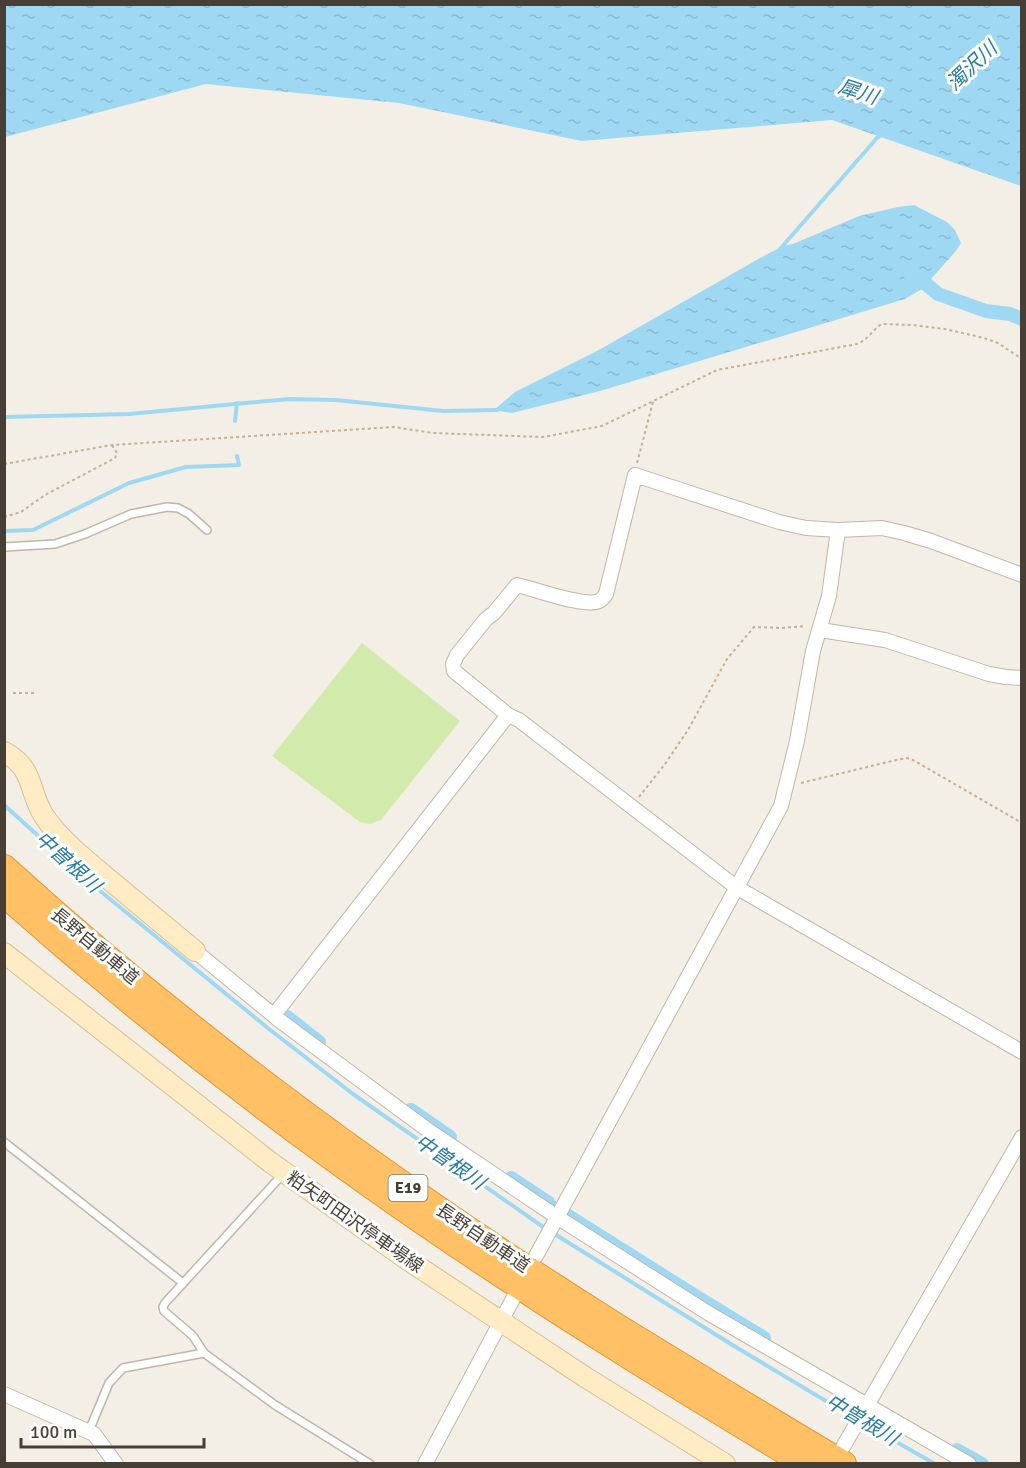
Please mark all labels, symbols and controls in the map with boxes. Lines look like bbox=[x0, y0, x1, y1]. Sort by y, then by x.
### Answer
water label: 濁沢川 bbox=[942, 35, 1004, 96]
water label: 犀川 bbox=[835, 74, 883, 111]
water label: 中曽根川 bbox=[30, 826, 108, 899]
street label: 長野自動車道 bbox=[47, 903, 143, 989]
water label: 中曽根川 bbox=[410, 1129, 492, 1196]
street label: 粕矢町田沢停車場線 bbox=[282, 1167, 428, 1277]
road number: E19 bbox=[388, 1175, 428, 1201]
street label: 長野自動車道 bbox=[432, 1199, 534, 1277]
water label: 中曽根川 bbox=[821, 1389, 904, 1452]
scale bar bbox=[21, 1411, 204, 1449]
text: 100 m bbox=[30, 1421, 77, 1443]

